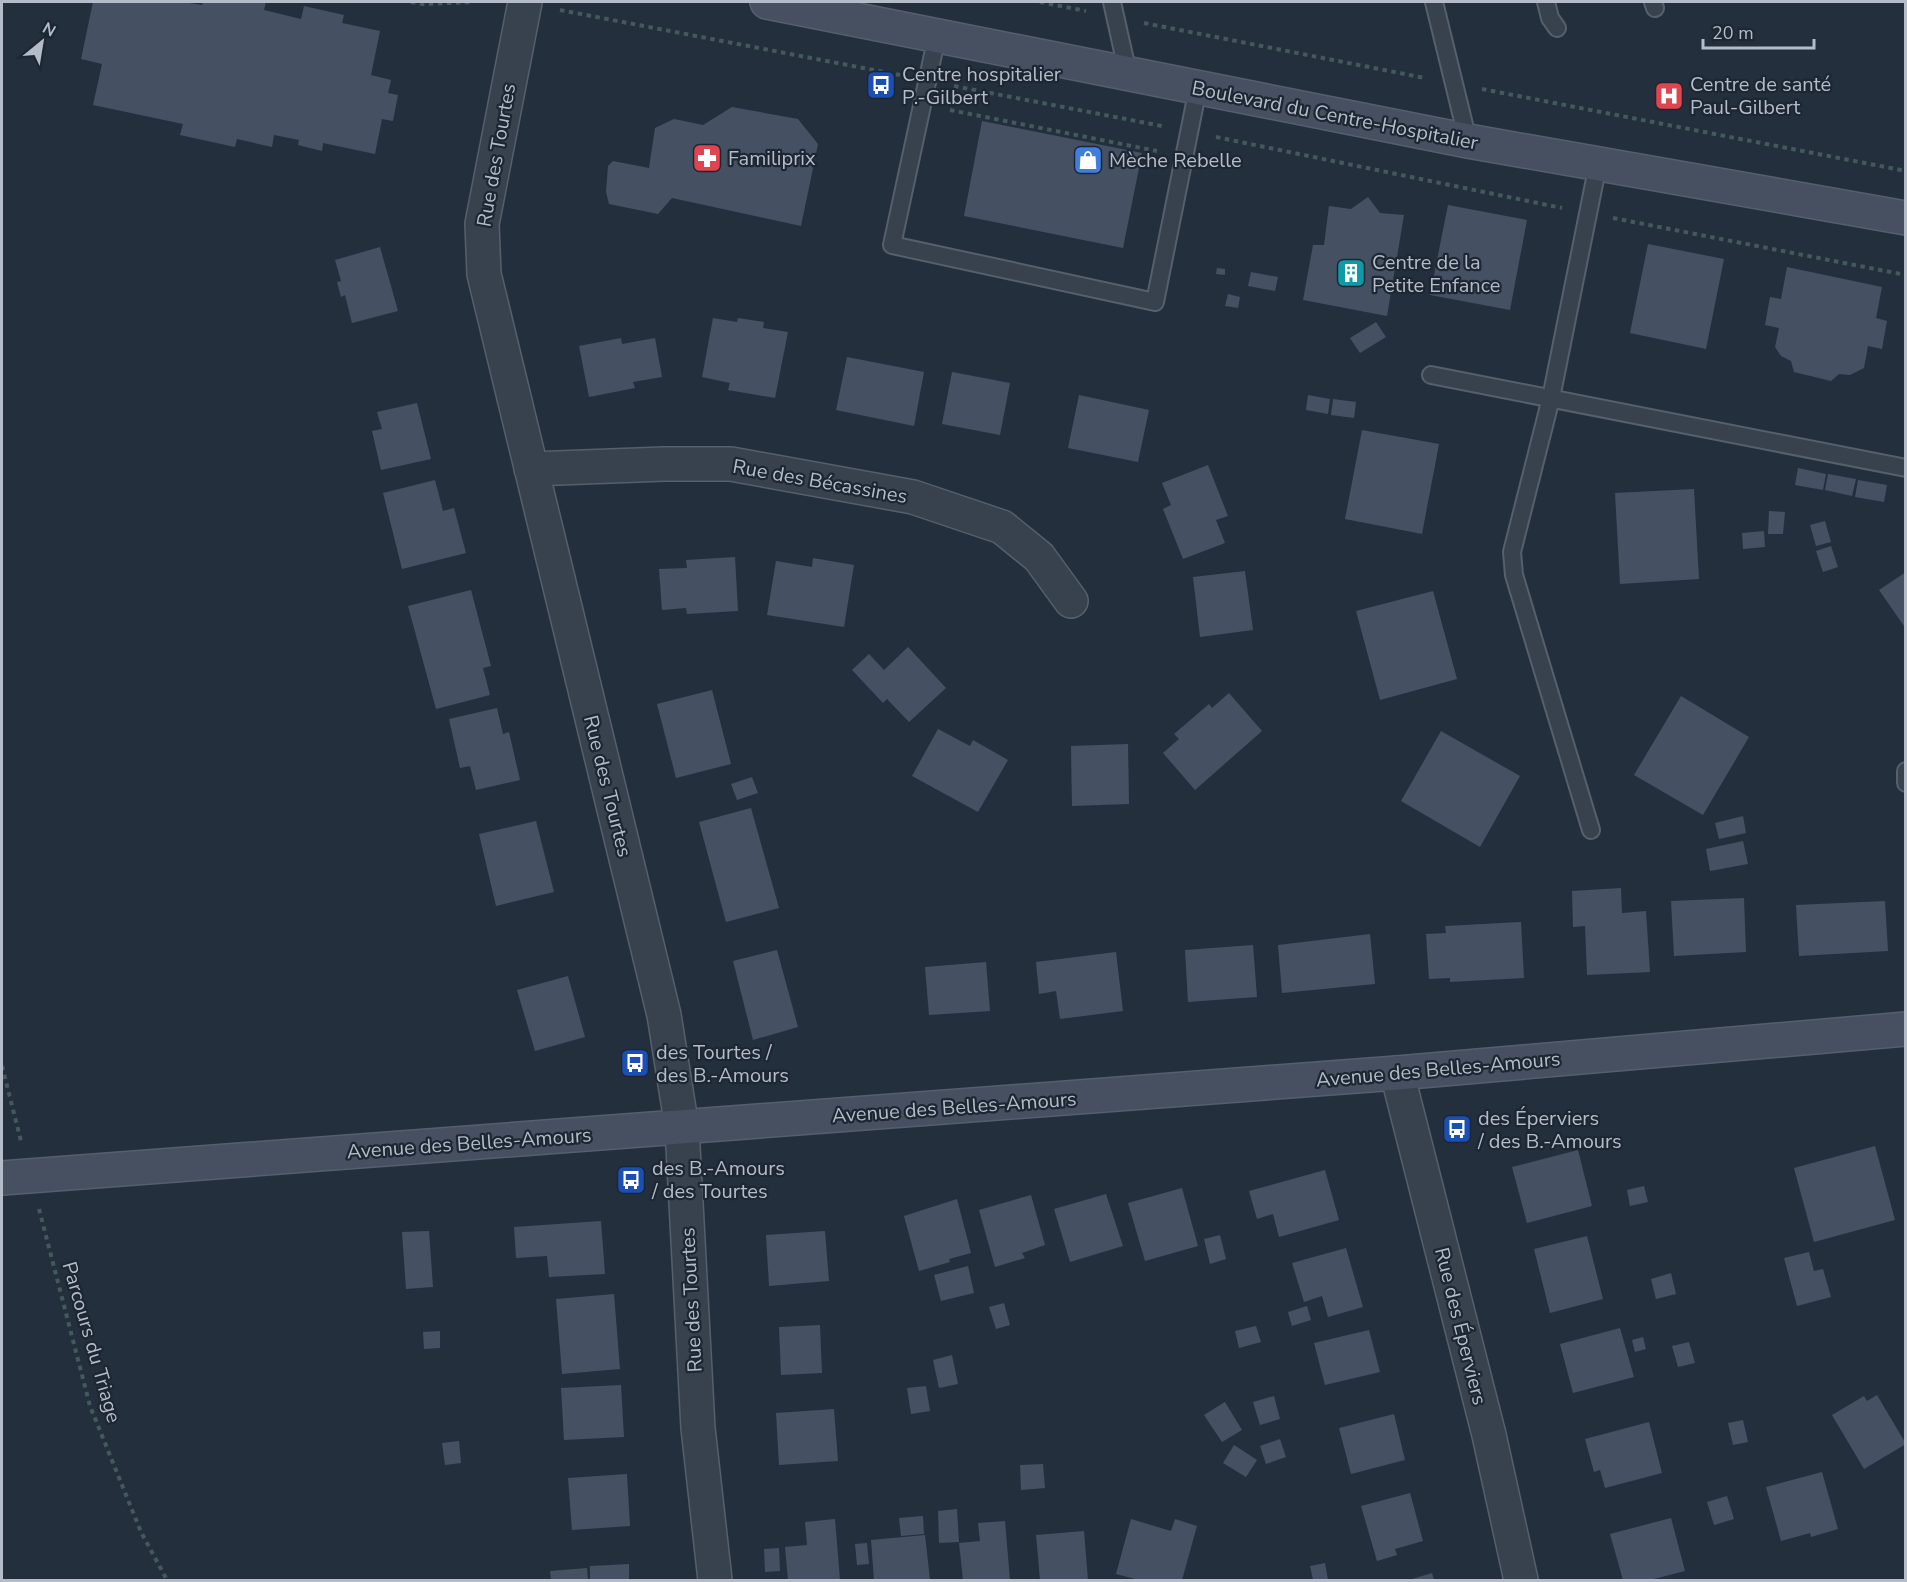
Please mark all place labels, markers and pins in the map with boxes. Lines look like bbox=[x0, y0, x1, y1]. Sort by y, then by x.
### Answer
place label: Centre hospitalier P.-Gilbert bbox=[902, 61, 1061, 111]
bus stop icon: Centre hospitalier P.-Gilbert bbox=[865, 69, 897, 101]
place label: Centre de santé Paul-Gilbert bbox=[1690, 71, 1831, 121]
hospital icon: Centre de santé Paul-Gilbert bbox=[1653, 80, 1685, 112]
pharmacy icon: Familiprix bbox=[691, 142, 723, 174]
shop icon: Mèche Rebelle bbox=[1072, 144, 1104, 176]
place label: Familiprix bbox=[728, 145, 816, 172]
place label: Mèche Rebelle bbox=[1109, 147, 1242, 174]
place label: Centre de la Petite Enfance bbox=[1372, 249, 1500, 299]
building icon: Centre de la Petite Enfance bbox=[1335, 257, 1367, 289]
place label: des Tourtes / des B.-Amours bbox=[656, 1039, 789, 1089]
bus stop icon: des Tourtes / des B.-Amours bbox=[619, 1047, 651, 1079]
place label: des Éperviers / des B.-Amours bbox=[1477, 1105, 1622, 1155]
bus stop icon: des Éperviers / des B.-Amours bbox=[1441, 1113, 1473, 1145]
place label: des B.-Amours / des Tourtes bbox=[651, 1155, 785, 1205]
bus stop icon: des B.-Amours / des Tourtes bbox=[615, 1164, 647, 1196]

